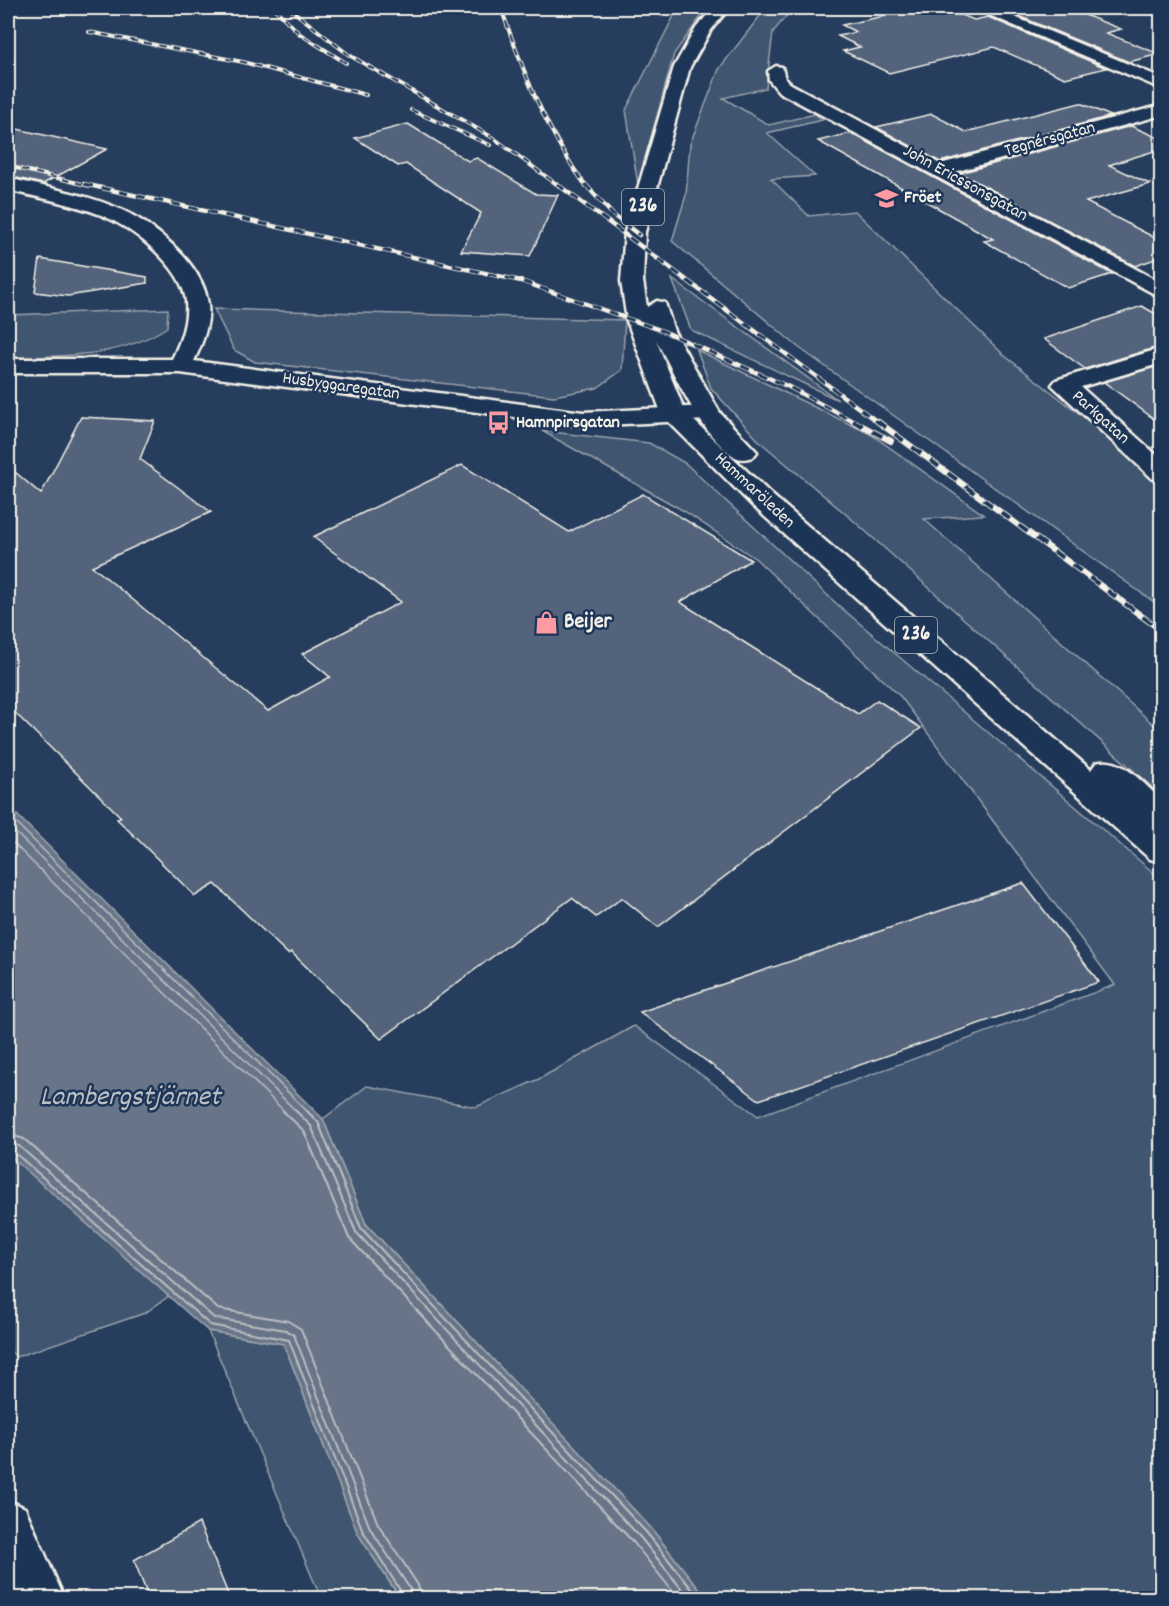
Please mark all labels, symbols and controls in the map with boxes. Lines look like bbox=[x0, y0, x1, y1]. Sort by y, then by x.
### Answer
street label: Tegnérsgatan bbox=[1002, 116, 1098, 164]
street label: John Ericssonsgatan bbox=[898, 139, 1032, 229]
school or university icon: Fröet bbox=[873, 185, 899, 211]
place label: Fröet bbox=[904, 186, 942, 211]
road number: 236 bbox=[622, 189, 664, 225]
street label: Husbyggaregatan bbox=[281, 366, 401, 408]
street label: Parkgatan bbox=[1065, 385, 1135, 451]
bus stop icon: Hamnpirsgatan bbox=[485, 410, 511, 436]
place label: Hamnpirsgatan bbox=[516, 411, 620, 436]
street label: Hammaröleden bbox=[708, 447, 800, 535]
place label: Beijer bbox=[564, 607, 613, 638]
shop icon: Beijer bbox=[533, 609, 559, 635]
road number: 236 bbox=[895, 617, 937, 653]
water label: Lambergstjärnet bbox=[40, 1079, 223, 1119]

